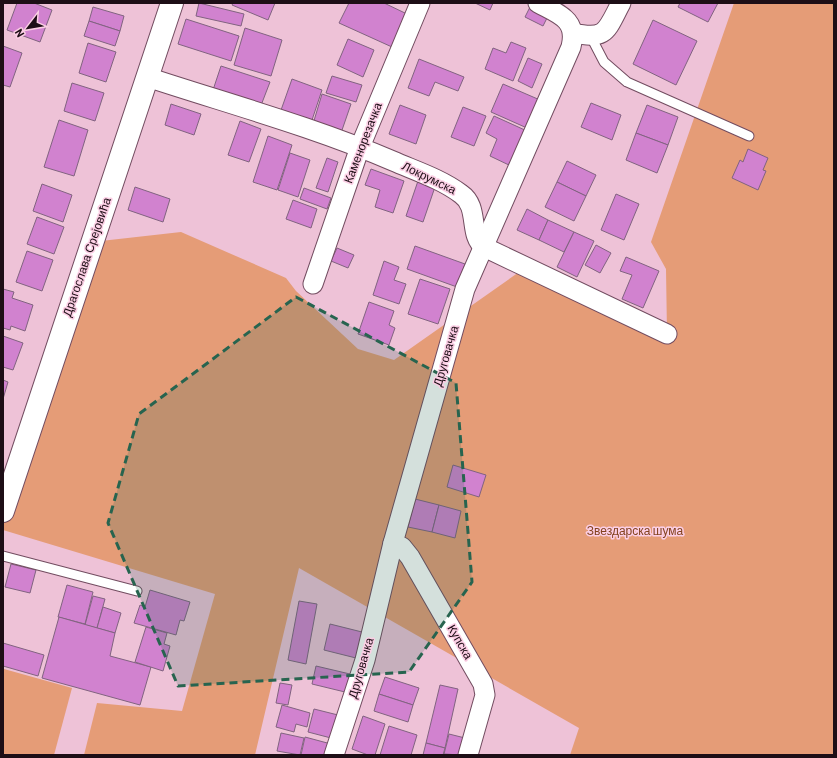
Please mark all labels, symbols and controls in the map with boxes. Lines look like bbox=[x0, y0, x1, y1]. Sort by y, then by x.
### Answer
north arrow bbox=[8, 8, 48, 48]
text: N bbox=[12, 27, 26, 40]
street label: Каменорезачка bbox=[340, 100, 385, 185]
street label: Локрумска bbox=[400, 158, 459, 197]
street label: Драгослава Срејовића bbox=[59, 195, 114, 318]
street label: Друговачка bbox=[430, 323, 461, 388]
park label: Звездарска шума bbox=[587, 523, 684, 538]
street label: Купска bbox=[445, 622, 477, 662]
street label: Друговачка bbox=[345, 635, 376, 700]

